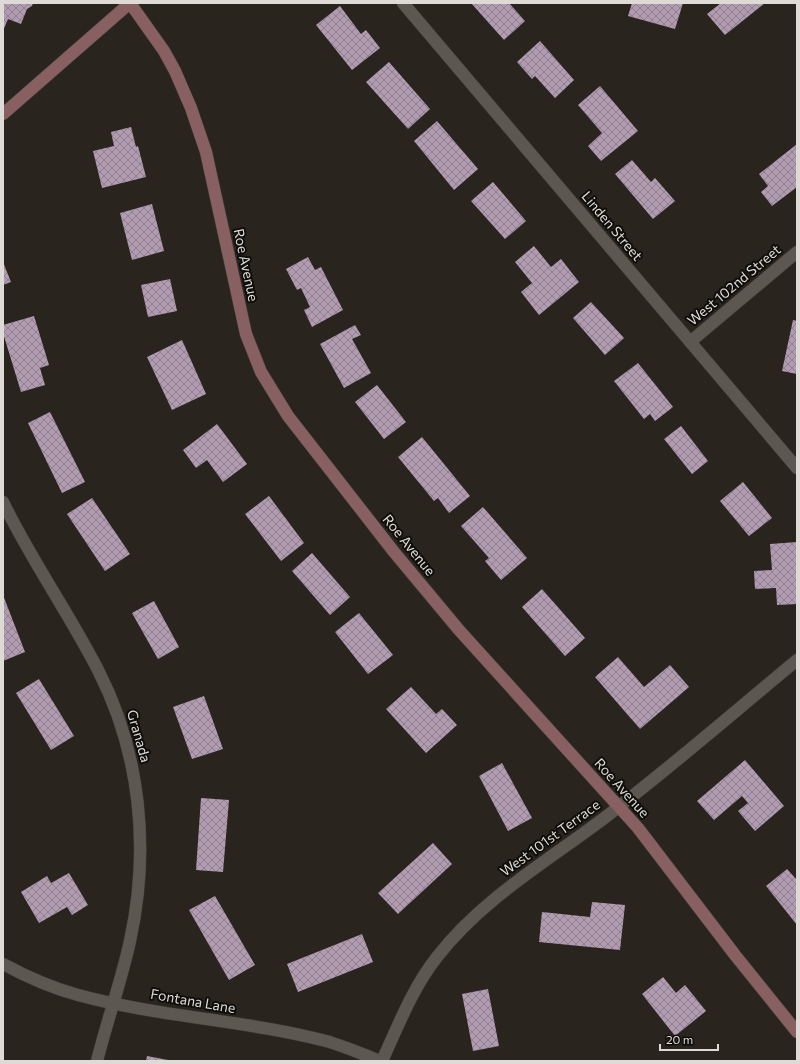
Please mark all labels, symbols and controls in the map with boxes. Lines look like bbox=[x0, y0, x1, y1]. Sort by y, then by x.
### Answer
street label: Linden Street bbox=[578, 188, 646, 264]
street label: Roe Avenue bbox=[230, 227, 262, 303]
street label: West 102nd Street bbox=[684, 240, 784, 329]
street label: Roe Avenue bbox=[379, 511, 439, 579]
street label: Granada bbox=[124, 708, 155, 764]
street label: Roe Avenue bbox=[591, 754, 653, 821]
street label: West 101st Terrace bbox=[496, 796, 603, 880]
street label: Fontana Lane bbox=[149, 985, 237, 1016]
scale bar bbox=[660, 1026, 718, 1052]
text: 20 m bbox=[666, 1032, 693, 1046]

